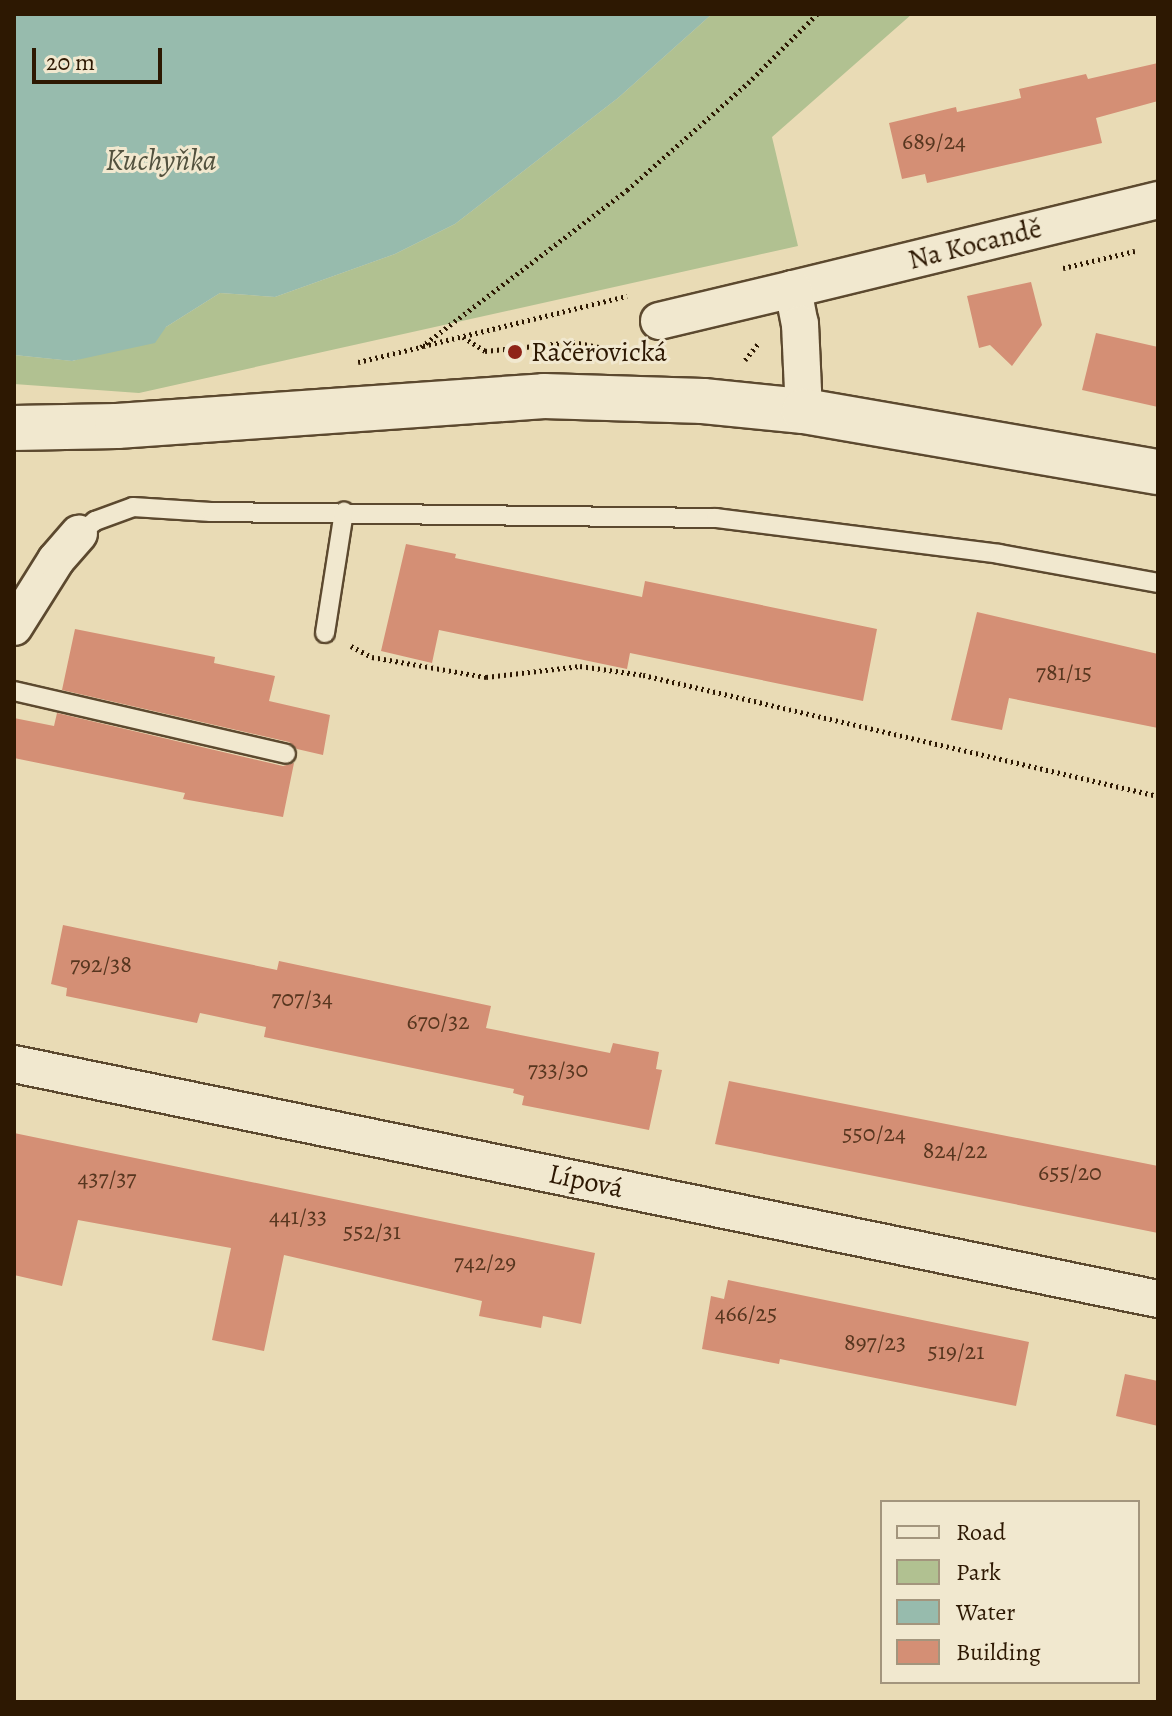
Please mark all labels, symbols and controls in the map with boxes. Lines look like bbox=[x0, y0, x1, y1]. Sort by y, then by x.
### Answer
scale bar bbox=[36, 32, 166, 82]
text: 20 m bbox=[46, 46, 95, 78]
house number: 689/24 bbox=[902, 128, 966, 156]
water label: Kuchyňka bbox=[105, 142, 217, 178]
street label: Na Kocandě bbox=[905, 211, 1045, 277]
place label: Račerovická bbox=[531, 335, 667, 369]
marker: Račerovická bbox=[506, 343, 524, 361]
house number: 781/15 bbox=[1036, 659, 1092, 687]
house number: 792/38 bbox=[70, 951, 132, 979]
house number: 707/34 bbox=[271, 985, 333, 1013]
house number: 670/32 bbox=[406, 1008, 470, 1036]
house number: 733/30 bbox=[528, 1056, 588, 1084]
house number: 550/24 bbox=[842, 1120, 906, 1148]
house number: 824/22 bbox=[923, 1137, 987, 1165]
street label: Lípová bbox=[546, 1157, 626, 1205]
house number: 655/20 bbox=[1038, 1159, 1102, 1187]
house number: 437/37 bbox=[78, 1165, 136, 1193]
house number: 441/33 bbox=[269, 1203, 327, 1231]
house number: 552/31 bbox=[343, 1218, 401, 1246]
house number: 742/29 bbox=[454, 1249, 516, 1277]
house number: 466/25 bbox=[715, 1300, 777, 1328]
house number: 897/23 bbox=[844, 1329, 906, 1357]
house number: 519/21 bbox=[928, 1338, 984, 1366]
legend bbox=[880, 1500, 1140, 1684]
text: Road bbox=[956, 1516, 1006, 1548]
text: Park bbox=[956, 1556, 1001, 1588]
text: Water bbox=[956, 1596, 1016, 1628]
text: Building bbox=[956, 1636, 1041, 1668]

